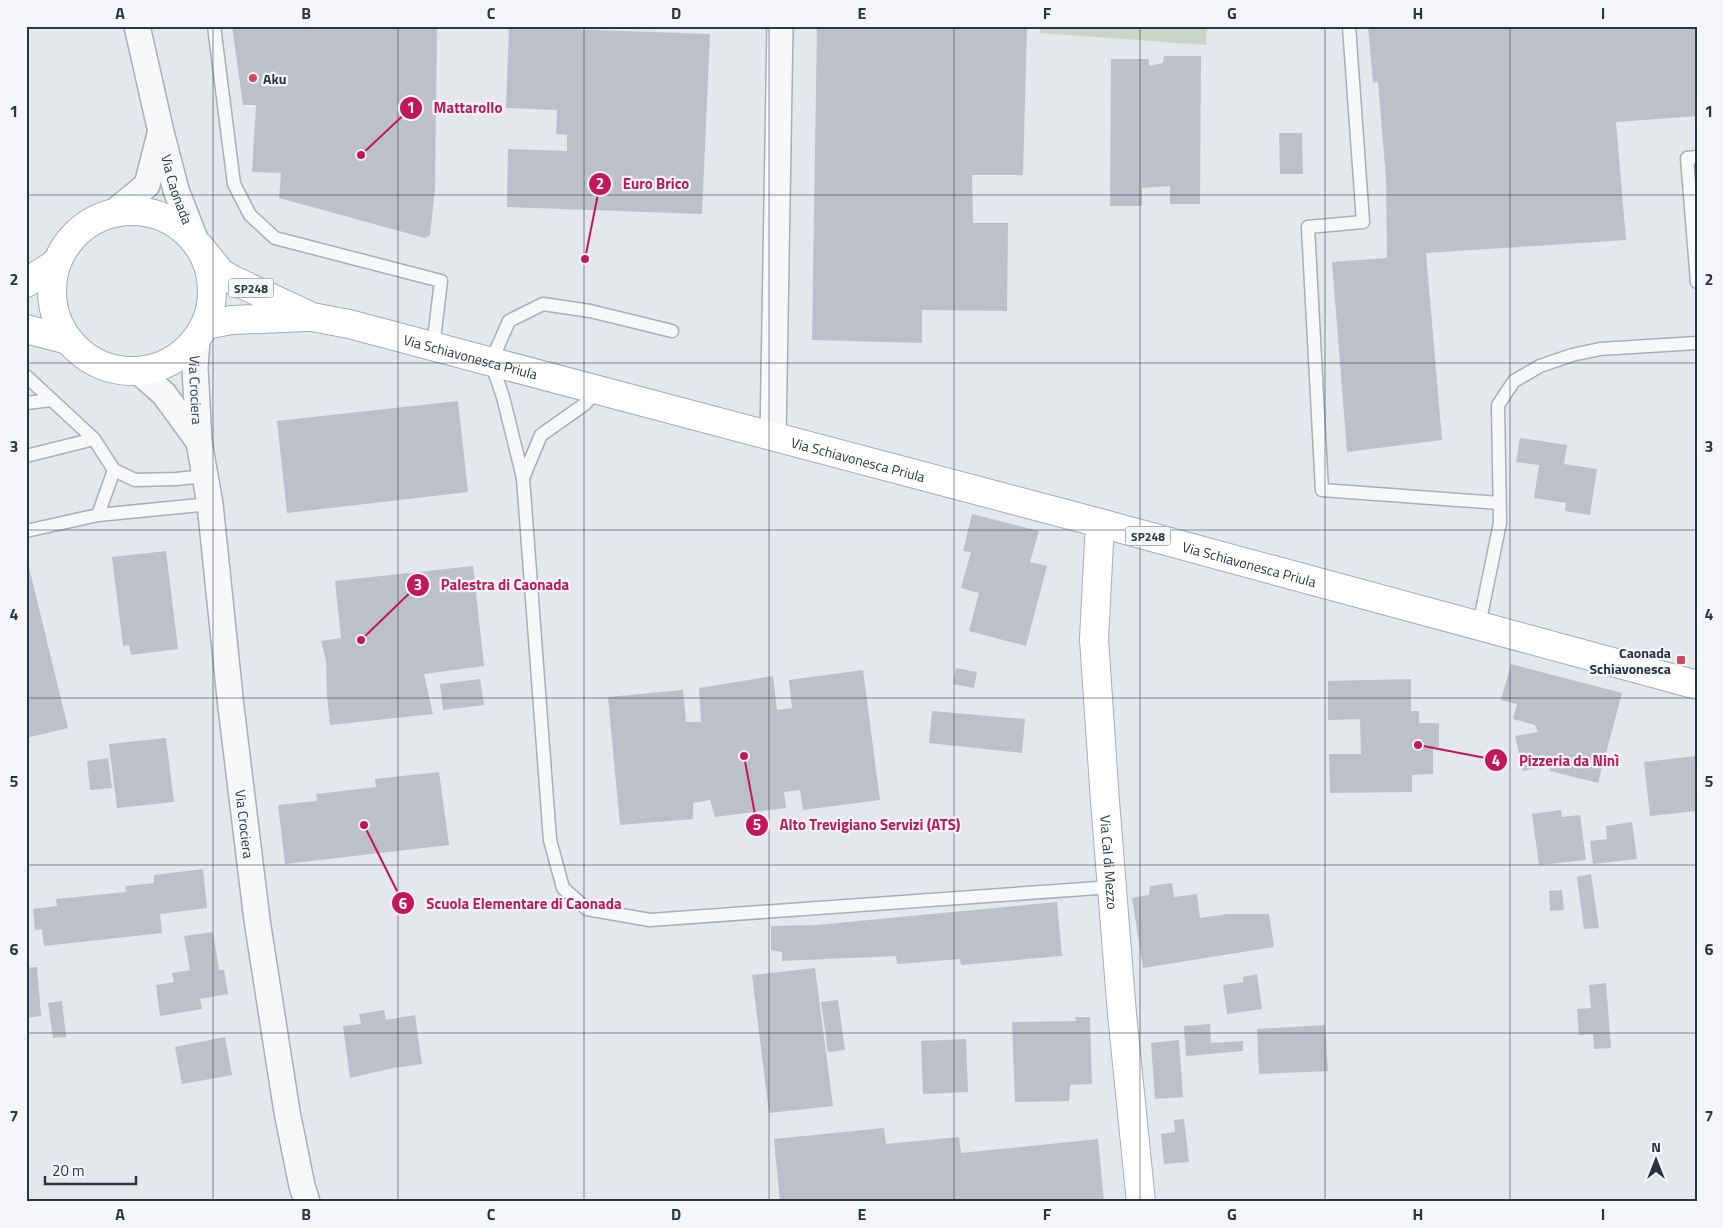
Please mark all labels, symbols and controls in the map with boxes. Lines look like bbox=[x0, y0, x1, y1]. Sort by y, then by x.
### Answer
text: A bbox=[115, 1, 125, 25]
text: B bbox=[301, 1, 311, 25]
text: C bbox=[487, 1, 496, 25]
text: D bbox=[671, 1, 681, 25]
text: E bbox=[858, 1, 867, 25]
text: F bbox=[1043, 1, 1052, 25]
text: G bbox=[1227, 1, 1237, 25]
text: H bbox=[1413, 1, 1423, 25]
text: I bbox=[1601, 1, 1605, 25]
place label: Aku bbox=[263, 68, 286, 89]
marker: Aku bbox=[247, 72, 259, 84]
callout: Mattarollo bbox=[399, 93, 512, 123]
text: 1 bbox=[407, 96, 415, 119]
text: Mattarollo bbox=[434, 96, 502, 119]
text: 1 bbox=[10, 99, 18, 123]
text: 1 bbox=[1705, 99, 1713, 123]
street label: Via Caonada bbox=[157, 152, 199, 227]
callout: Euro Brico bbox=[588, 169, 700, 199]
text: 2 bbox=[596, 172, 604, 195]
text: Euro Brico bbox=[623, 172, 689, 195]
text: 2 bbox=[10, 267, 18, 291]
text: 2 bbox=[1705, 267, 1713, 291]
road number: SP248 bbox=[228, 278, 274, 298]
street label: Via Schiavonesca Priula bbox=[401, 328, 540, 384]
street label: Via Crociera bbox=[184, 355, 209, 425]
street label: Via Schiavonesca Priula bbox=[789, 431, 928, 487]
text: 3 bbox=[10, 434, 18, 458]
text: 3 bbox=[1705, 434, 1713, 458]
road number: SP248 bbox=[1126, 526, 1170, 546]
street label: Via Schiavonesca Priula bbox=[1180, 535, 1319, 592]
callout: Palestra di Caonada bbox=[406, 570, 579, 600]
text: 3 bbox=[414, 573, 422, 596]
text: Palestra di Caonada bbox=[441, 573, 569, 596]
text: 4 bbox=[10, 602, 19, 626]
text: 4 bbox=[1705, 602, 1714, 626]
place label: Caonada Schiavonesca bbox=[1590, 642, 1671, 679]
marker: Caonada Schiavonesca bbox=[1675, 654, 1687, 666]
callout: Pizzeria da Ninì bbox=[1484, 745, 1629, 775]
text: 4 bbox=[1492, 749, 1500, 772]
text: Pizzeria da Ninì bbox=[1519, 749, 1619, 772]
text: 5 bbox=[10, 769, 19, 793]
text: 5 bbox=[1705, 769, 1714, 793]
street label: Via Crociera bbox=[231, 788, 260, 860]
callout: Alto Trevigiano Servizi (ATS) bbox=[745, 810, 971, 840]
text: 5 bbox=[753, 813, 761, 836]
text: Alto Trevigiano Servizi (ATS) bbox=[779, 813, 961, 836]
street label: Via Cal di Mezzo bbox=[1096, 814, 1124, 910]
callout: Scuola Elementare di Caonada bbox=[391, 888, 631, 918]
text: 6 bbox=[399, 892, 407, 915]
text: Scuola Elementare di Caonada bbox=[426, 892, 622, 915]
text: 6 bbox=[10, 937, 19, 961]
text: 6 bbox=[1705, 937, 1714, 961]
text: 7 bbox=[10, 1104, 18, 1128]
text: 7 bbox=[1705, 1104, 1713, 1128]
north arrow bbox=[1630, 1136, 1680, 1186]
text: N bbox=[1651, 1136, 1661, 1157]
scale bar bbox=[45, 1153, 136, 1185]
text: 20 m bbox=[52, 1159, 85, 1182]
text: A bbox=[115, 1202, 125, 1226]
text: B bbox=[301, 1202, 311, 1226]
text: C bbox=[487, 1202, 496, 1226]
text: D bbox=[671, 1202, 681, 1226]
text: E bbox=[858, 1202, 867, 1226]
text: F bbox=[1043, 1202, 1052, 1226]
text: G bbox=[1227, 1202, 1237, 1226]
text: H bbox=[1413, 1202, 1423, 1226]
text: I bbox=[1601, 1202, 1605, 1226]

